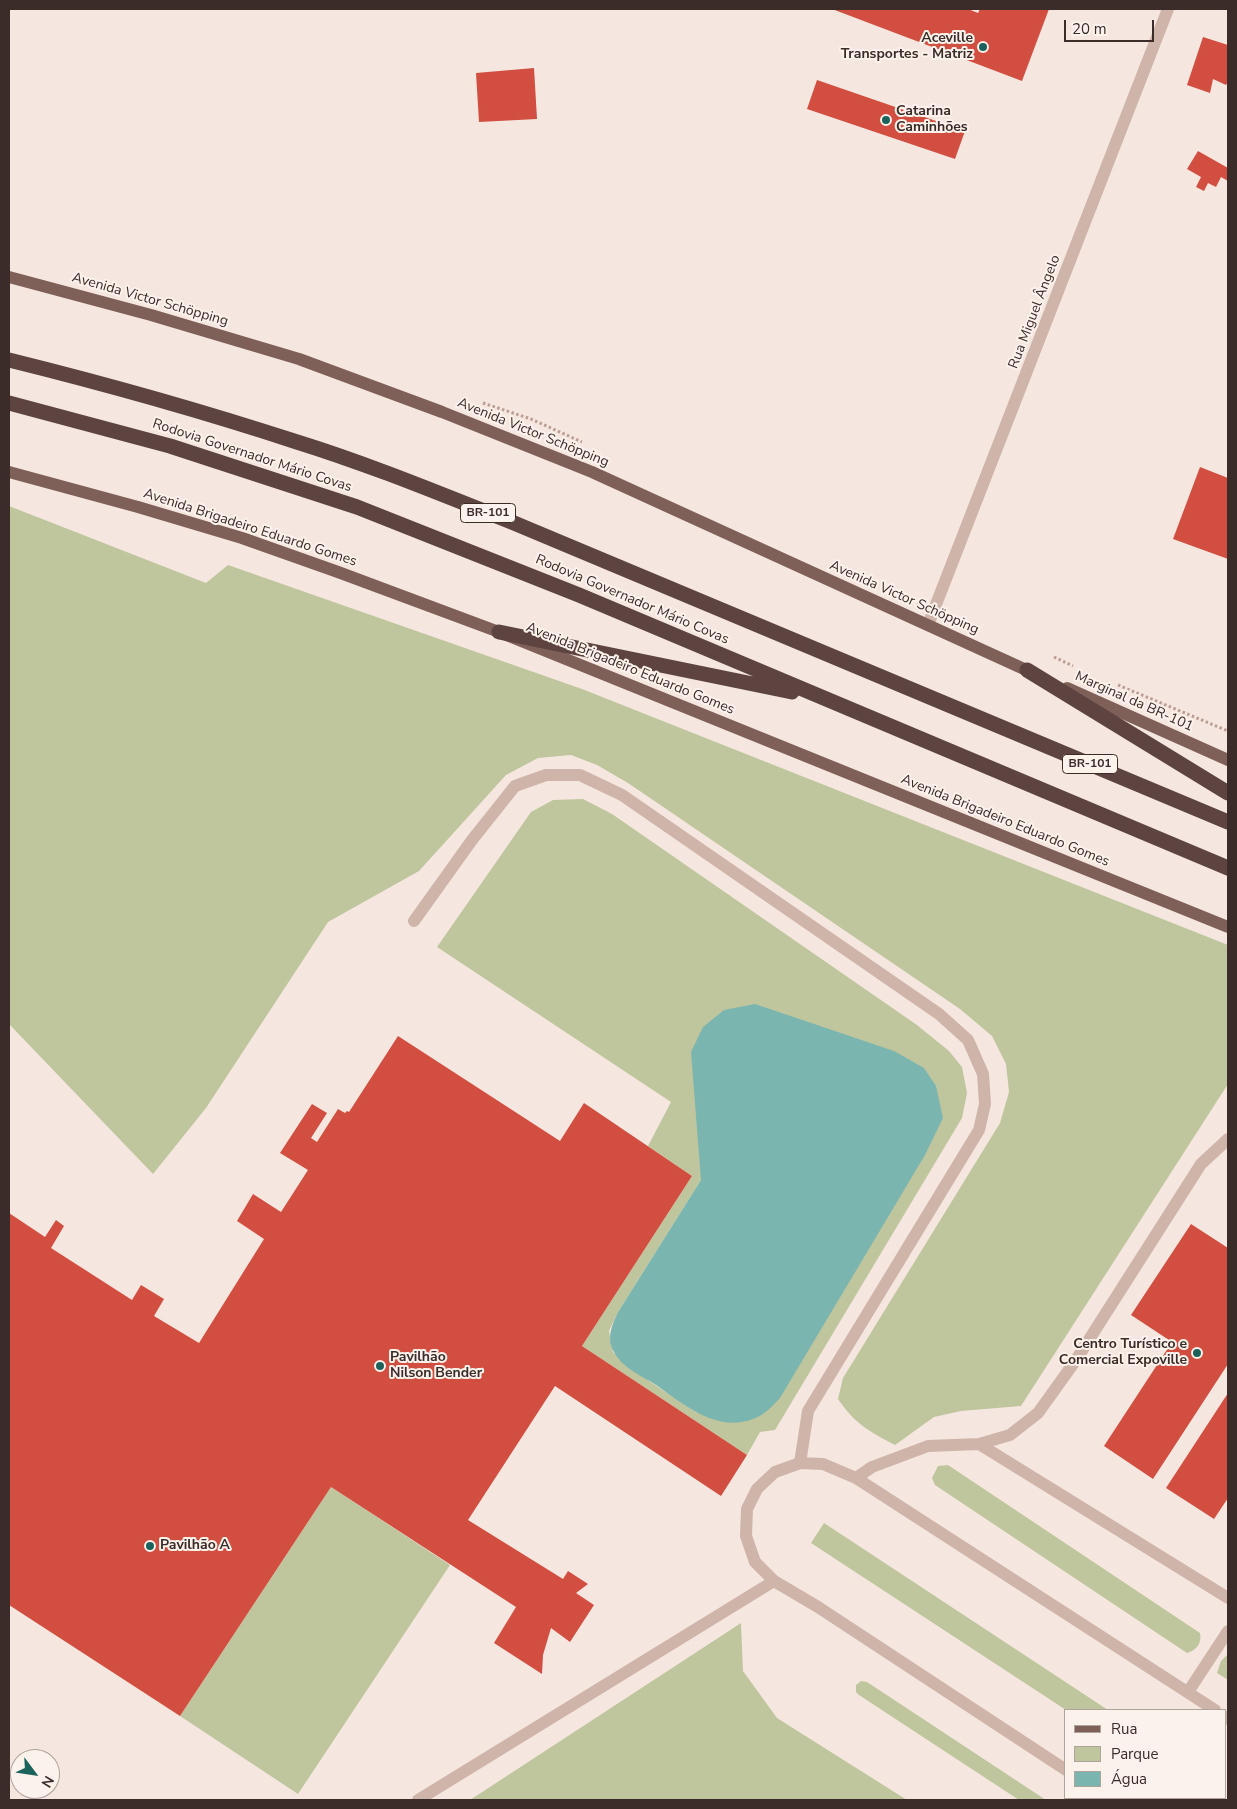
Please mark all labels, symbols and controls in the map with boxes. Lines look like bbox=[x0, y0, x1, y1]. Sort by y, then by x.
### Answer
scale bar bbox=[1067, 10, 1157, 42]
text: 20 m bbox=[1072, 19, 1107, 39]
place label: Aceville Transportes - Matriz bbox=[841, 31, 973, 64]
marker: Aceville Transportes - Matriz bbox=[977, 41, 989, 53]
place label: Catarina Caminhões bbox=[896, 104, 968, 136]
marker: Catarina Caminhões bbox=[880, 114, 892, 126]
street label: Rua Miguel Ângelo bbox=[1006, 253, 1064, 371]
street label: Avenida Victor Schöpping bbox=[70, 270, 230, 330]
street label: Avenida Victor Schöpping bbox=[455, 395, 611, 471]
street label: Rodovia Governador Mário Covas bbox=[150, 416, 354, 496]
street label: Avenida Brigadeiro Eduardo Gomes bbox=[141, 485, 359, 571]
road number: BR-101 bbox=[460, 503, 516, 522]
street label: Rodovia Governador Mário Covas bbox=[533, 552, 731, 648]
street label: Avenida Victor Schöpping bbox=[827, 557, 981, 639]
street label: Avenida Brigadeiro Eduardo Gomes bbox=[523, 619, 737, 719]
street label: Marginal da BR-101 bbox=[1072, 668, 1196, 736]
road number: BR-101 bbox=[1062, 754, 1118, 774]
street label: Avenida Brigadeiro Eduardo Gomes bbox=[898, 771, 1112, 871]
place label: Centro Turístico e Comercial Expoville bbox=[1059, 1337, 1187, 1370]
marker: Centro Turístico e Comercial Expoville bbox=[1191, 1347, 1203, 1359]
place label: Pavilhão Nilson Bender bbox=[390, 1350, 482, 1382]
marker: Pavilhão Nilson Bender bbox=[374, 1360, 386, 1372]
place label: Pavilhão A bbox=[160, 1538, 230, 1554]
marker: Pavilhão A bbox=[144, 1540, 156, 1552]
legend bbox=[1064, 1709, 1227, 1799]
text: Rua bbox=[1111, 1719, 1137, 1739]
text: Parque bbox=[1111, 1744, 1159, 1764]
north arrow bbox=[10, 1749, 60, 1799]
text: Água bbox=[1111, 1769, 1147, 1789]
text: N bbox=[37, 1772, 58, 1791]

